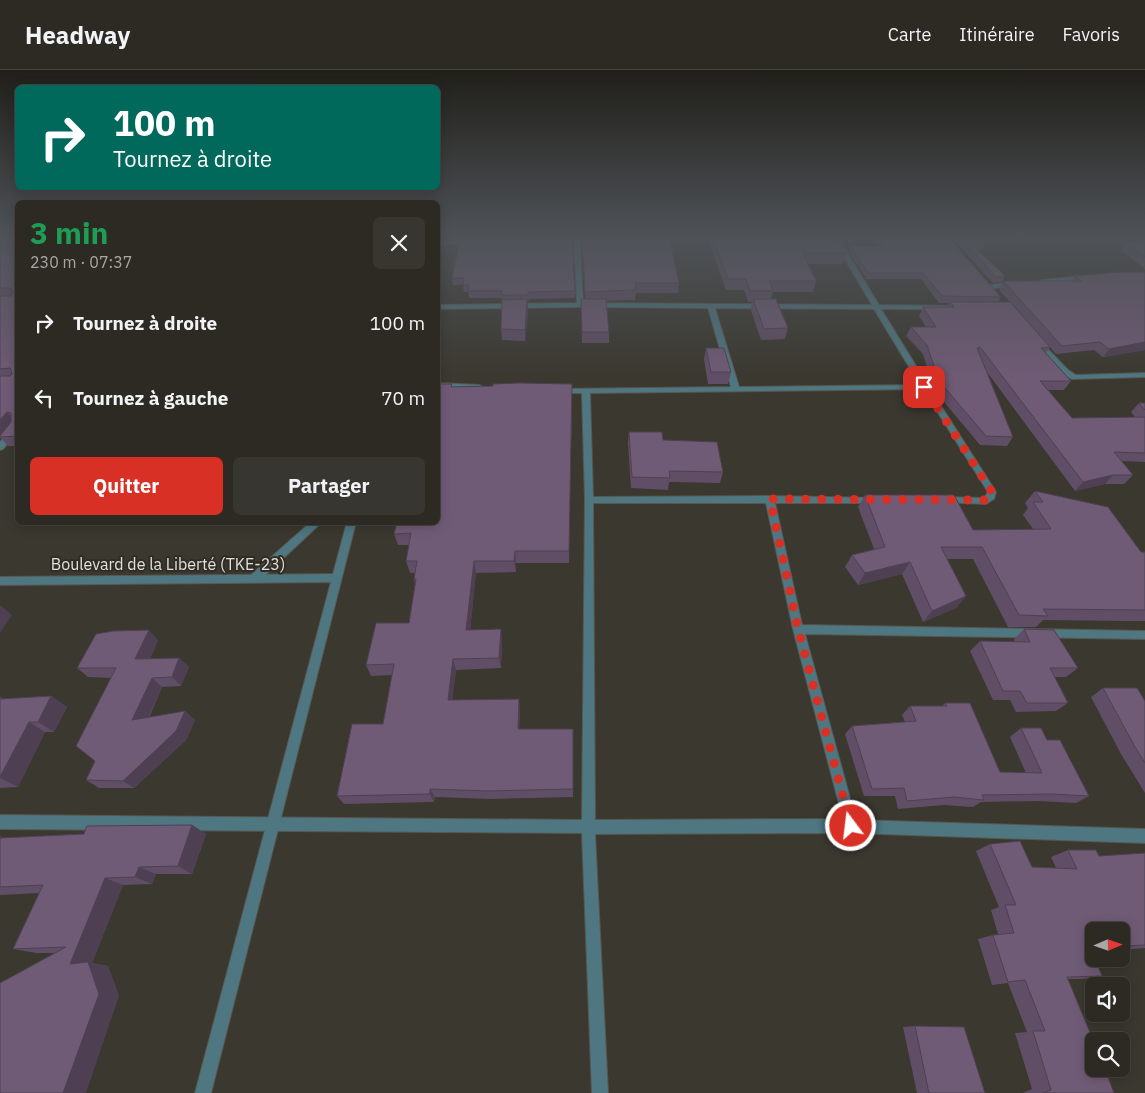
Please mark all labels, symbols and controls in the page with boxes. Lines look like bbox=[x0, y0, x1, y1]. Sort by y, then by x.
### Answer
text: Headway bbox=[25, 19, 130, 51]
text: Carte bbox=[888, 23, 931, 46]
text: Itinéraire bbox=[959, 23, 1035, 46]
text: Favoris bbox=[1063, 23, 1120, 46]
text: 100 m bbox=[113, 100, 216, 146]
icon: right bbox=[30, 105, 95, 170]
text: Tournez à droite bbox=[113, 144, 272, 173]
text: 3 min bbox=[30, 213, 108, 252]
button: close bbox=[373, 217, 425, 269]
text: 230 m · 07:37 bbox=[30, 252, 132, 272]
icon: right bbox=[30, 309, 58, 337]
text: Tournez à droite bbox=[73, 311, 217, 335]
text: 100 m bbox=[370, 311, 425, 335]
pin bbox=[903, 366, 945, 408]
icon: arrive bbox=[910, 373, 938, 401]
icon: left bbox=[30, 384, 58, 412]
text: Tournez à gauche bbox=[73, 386, 229, 410]
text: 70 m bbox=[381, 386, 425, 410]
button: Quitter bbox=[30, 457, 223, 515]
button: Partager bbox=[233, 457, 425, 515]
street label: Boulevard de la Liberté (TKE-23) bbox=[51, 554, 285, 574]
position arrow bbox=[824, 799, 876, 851]
north arrow bbox=[1085, 922, 1130, 968]
map controls bbox=[1085, 922, 1130, 1077]
button: sound bbox=[1085, 977, 1130, 1022]
button: search bbox=[1085, 1032, 1130, 1077]

